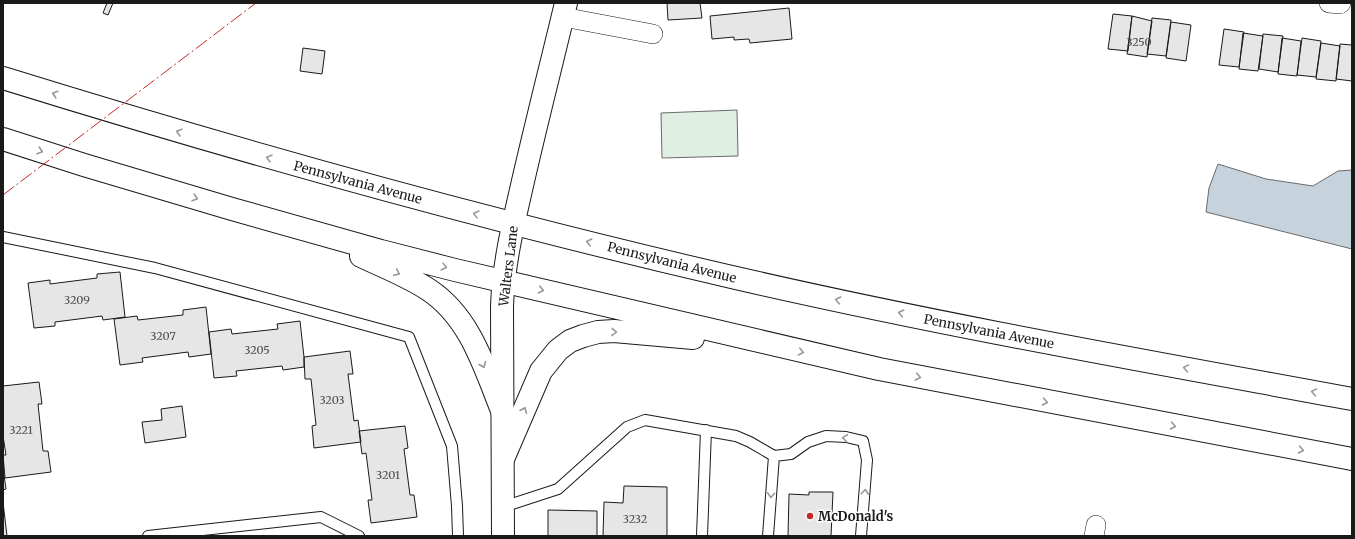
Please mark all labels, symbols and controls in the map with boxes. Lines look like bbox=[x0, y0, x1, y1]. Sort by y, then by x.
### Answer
house number: 3250 bbox=[1126, 35, 1152, 49]
one-way arrow bbox=[52, 90, 59, 99]
one-way arrow bbox=[176, 128, 183, 137]
one-way arrow bbox=[37, 146, 44, 154]
one-way arrow bbox=[266, 154, 273, 163]
street label: Pennsylvania Avenue bbox=[292, 157, 424, 208]
one-way arrow bbox=[191, 193, 198, 202]
one-way arrow bbox=[472, 210, 479, 219]
street label: Walters Lane bbox=[495, 225, 522, 308]
one-way arrow bbox=[586, 238, 592, 246]
street label: Pennsylvania Avenue bbox=[606, 238, 738, 287]
one-way arrow bbox=[441, 263, 447, 271]
one-way arrow bbox=[393, 268, 400, 276]
one-way arrow bbox=[538, 286, 545, 294]
house number: 3209 bbox=[64, 293, 90, 307]
one-way arrow bbox=[835, 297, 842, 305]
one-way arrow bbox=[898, 310, 904, 318]
street label: Pennsylvania Avenue bbox=[922, 311, 1056, 352]
one-way arrow bbox=[611, 328, 617, 336]
house number: 3207 bbox=[150, 329, 176, 343]
house number: 3205 bbox=[244, 343, 270, 357]
one-way arrow bbox=[798, 347, 804, 355]
one-way arrow bbox=[478, 360, 486, 368]
one-way arrow bbox=[1183, 365, 1189, 373]
one-way arrow bbox=[915, 372, 921, 381]
one-way arrow bbox=[1311, 388, 1317, 397]
house number: 3203 bbox=[319, 393, 345, 407]
one-way arrow bbox=[1042, 397, 1048, 405]
one-way arrow bbox=[519, 407, 527, 414]
one-way arrow bbox=[1170, 421, 1176, 429]
house number: 3221 bbox=[9, 423, 33, 437]
one-way arrow bbox=[842, 433, 848, 442]
one-way arrow bbox=[1298, 445, 1304, 453]
house number: 3201 bbox=[376, 468, 400, 482]
one-way arrow bbox=[860, 489, 869, 495]
one-way arrow bbox=[767, 492, 776, 498]
place label: McDonald's bbox=[818, 508, 894, 525]
marker: McDonald's bbox=[805, 511, 815, 521]
house number: 3232 bbox=[623, 512, 647, 526]

